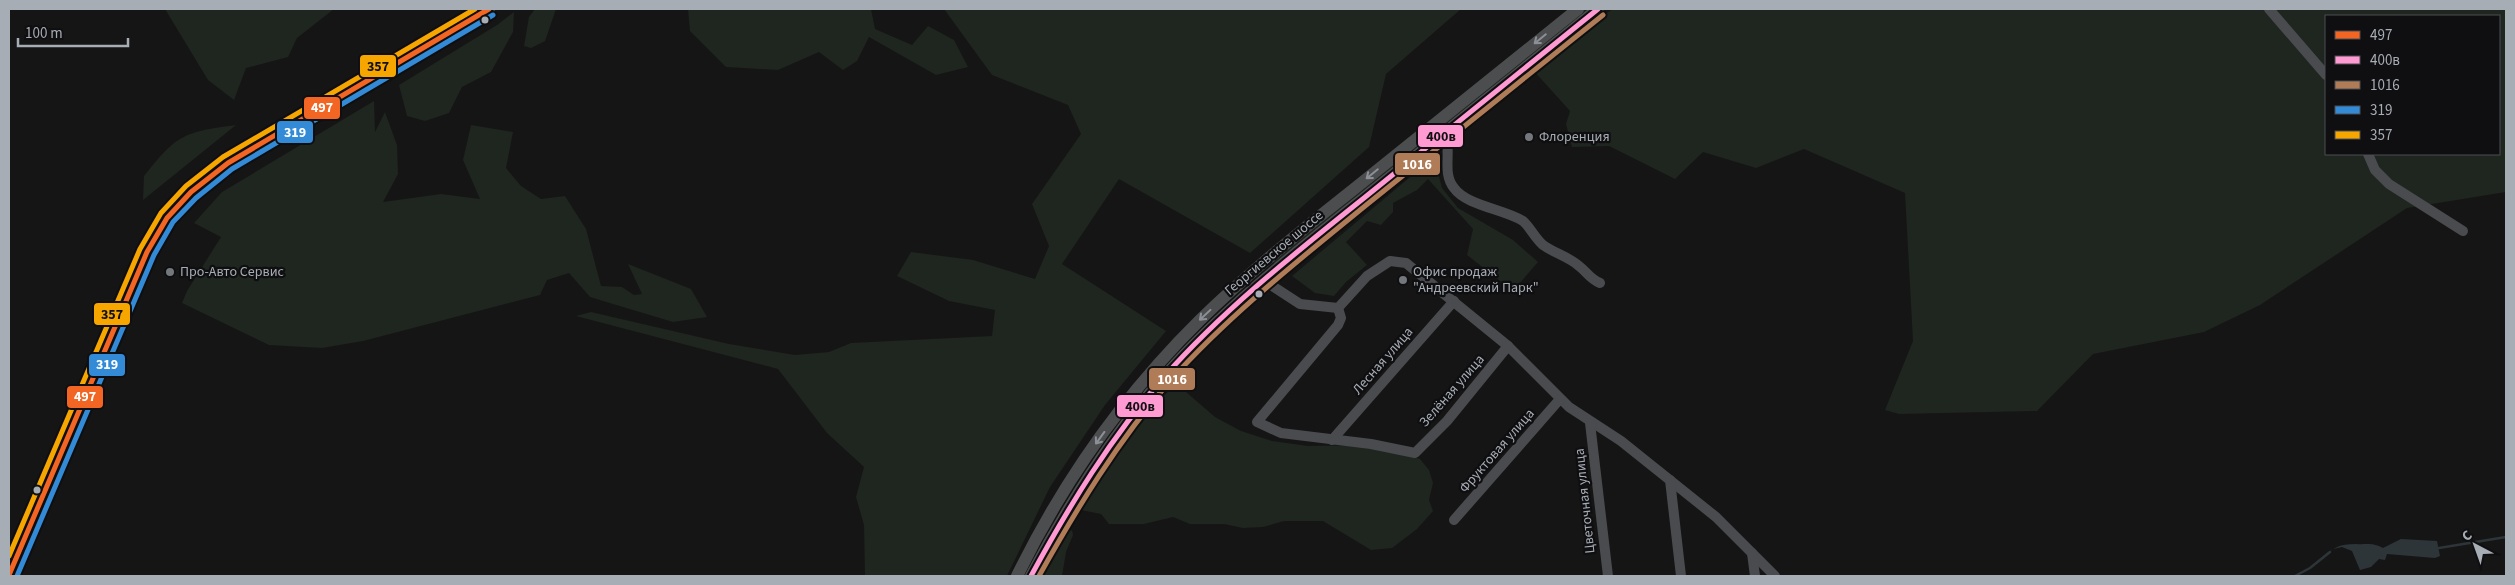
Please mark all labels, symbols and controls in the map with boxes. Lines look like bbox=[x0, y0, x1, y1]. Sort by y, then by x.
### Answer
scale bar bbox=[18, 15, 128, 47]
unlabelled marker bbox=[480, 15, 490, 25]
legend bbox=[2325, 15, 2500, 155]
text: 100 m bbox=[25, 23, 63, 44]
text: 497 bbox=[2370, 25, 2392, 46]
one-way arrow bbox=[1534, 34, 1547, 45]
text: 400в bbox=[2370, 50, 2400, 71]
line badge: 357 bbox=[359, 54, 397, 78]
text: 357 bbox=[367, 57, 389, 77]
text: 1016 bbox=[2370, 75, 2400, 96]
line badge: 497 bbox=[303, 96, 341, 120]
text: 497 bbox=[311, 98, 333, 118]
text: 319 bbox=[2370, 100, 2392, 121]
line badge: 319 bbox=[276, 120, 314, 144]
text: 319 bbox=[284, 123, 306, 143]
line badge: 400в bbox=[1417, 124, 1464, 148]
text: 357 bbox=[2370, 125, 2392, 146]
text: 400в bbox=[1426, 127, 1456, 147]
place label: Флоренция bbox=[1539, 127, 1610, 147]
marker: Флоренция bbox=[1523, 131, 1535, 143]
line badge: 1016 bbox=[1394, 152, 1441, 176]
text: 1016 bbox=[1402, 155, 1432, 175]
one-way arrow bbox=[1366, 169, 1379, 180]
street label: Георгиевское шоссе bbox=[1220, 206, 1328, 300]
place label: Про-Авто Сервис bbox=[180, 262, 285, 282]
place label: Офис продаж "Андреевский Парк" bbox=[1413, 262, 1539, 298]
marker: Про-Авто Сервис bbox=[164, 266, 176, 278]
marker: Офис продаж "Андреевский Парк" bbox=[1397, 274, 1409, 286]
unlabelled marker bbox=[1254, 289, 1264, 299]
line badge: 357 bbox=[93, 302, 131, 326]
text: 357 bbox=[101, 305, 123, 325]
one-way arrow bbox=[1199, 309, 1212, 321]
street label: Лесная улица bbox=[1348, 323, 1418, 399]
street label: Зелёная улица bbox=[1415, 350, 1489, 432]
line badge: 319 bbox=[88, 353, 126, 377]
text: 319 bbox=[96, 355, 118, 375]
line badge: 1016 bbox=[1148, 367, 1196, 391]
text: 1016 bbox=[1157, 370, 1187, 390]
line badge: 497 bbox=[66, 385, 104, 409]
text: 497 bbox=[74, 387, 96, 407]
line badge: 400в bbox=[1116, 394, 1164, 418]
text: 400в bbox=[1125, 397, 1155, 417]
street label: Фруктовая улица bbox=[1455, 404, 1539, 498]
one-way arrow bbox=[1094, 431, 1105, 444]
street label: Цветочная улица bbox=[1570, 447, 1600, 555]
unlabelled marker bbox=[32, 485, 42, 495]
north arrow bbox=[2450, 520, 2500, 570]
text: С bbox=[2457, 526, 2477, 546]

